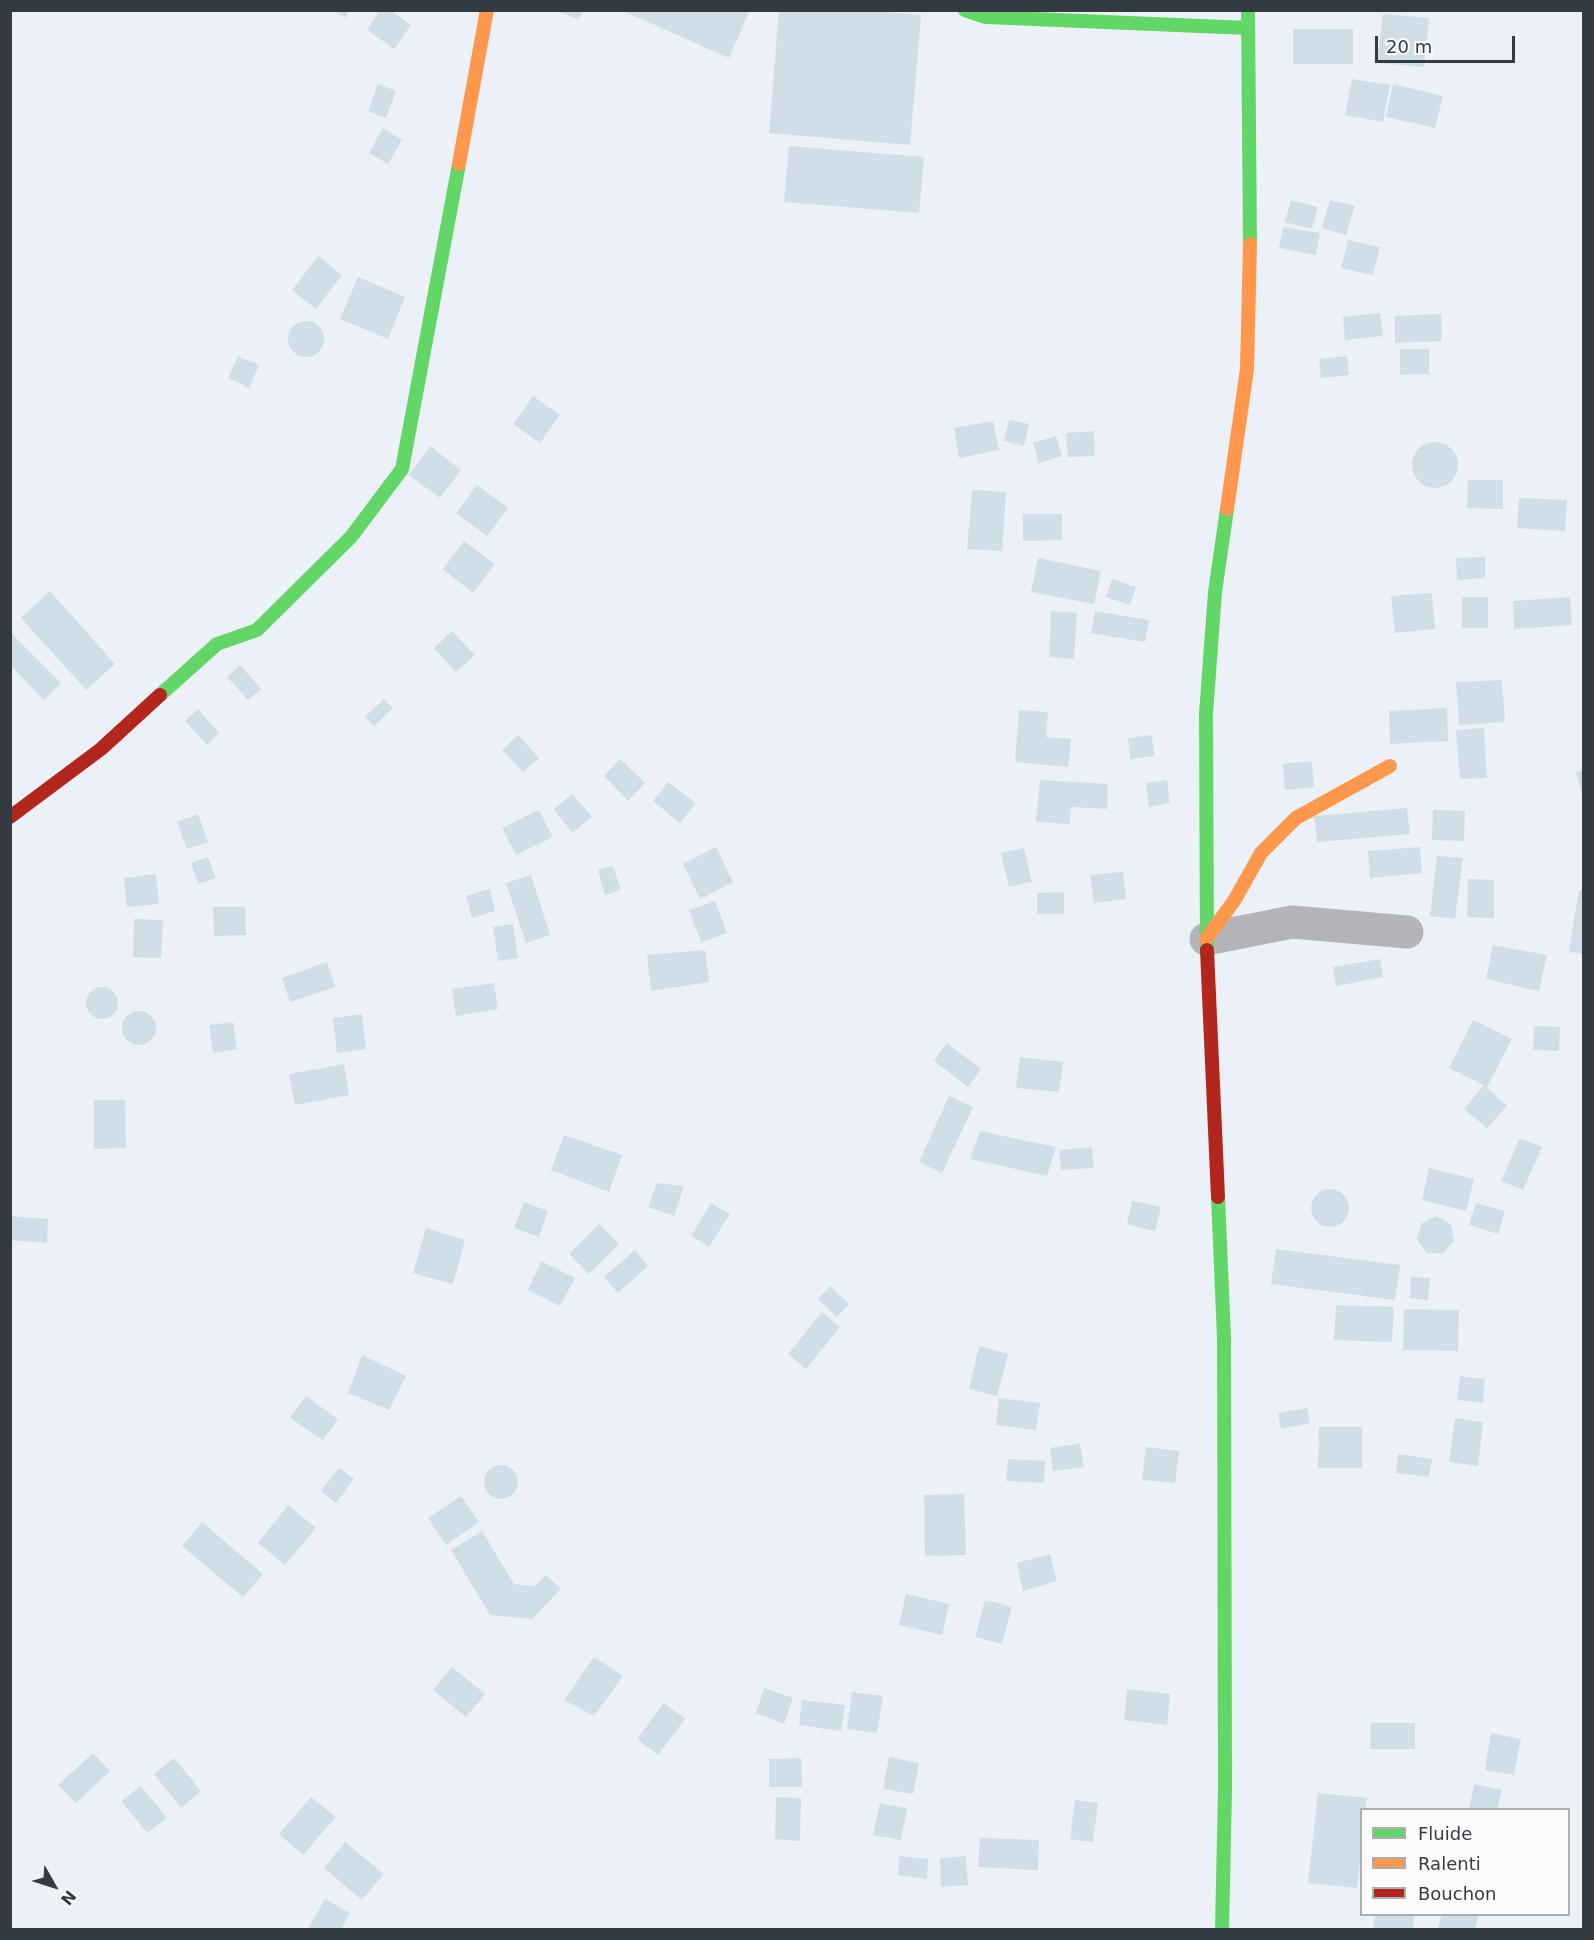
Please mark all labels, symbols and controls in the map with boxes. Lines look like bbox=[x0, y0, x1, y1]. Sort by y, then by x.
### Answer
scale bar bbox=[1378, 24, 1518, 62]
text: 20 m bbox=[1386, 36, 1432, 57]
legend bbox=[1360, 1808, 1570, 1916]
text: Fluide bbox=[1418, 1823, 1472, 1844]
text: Ralenti bbox=[1418, 1853, 1481, 1874]
north arrow bbox=[24, 1856, 84, 1916]
text: Bouchon bbox=[1418, 1883, 1497, 1904]
text: N bbox=[57, 1886, 80, 1909]

